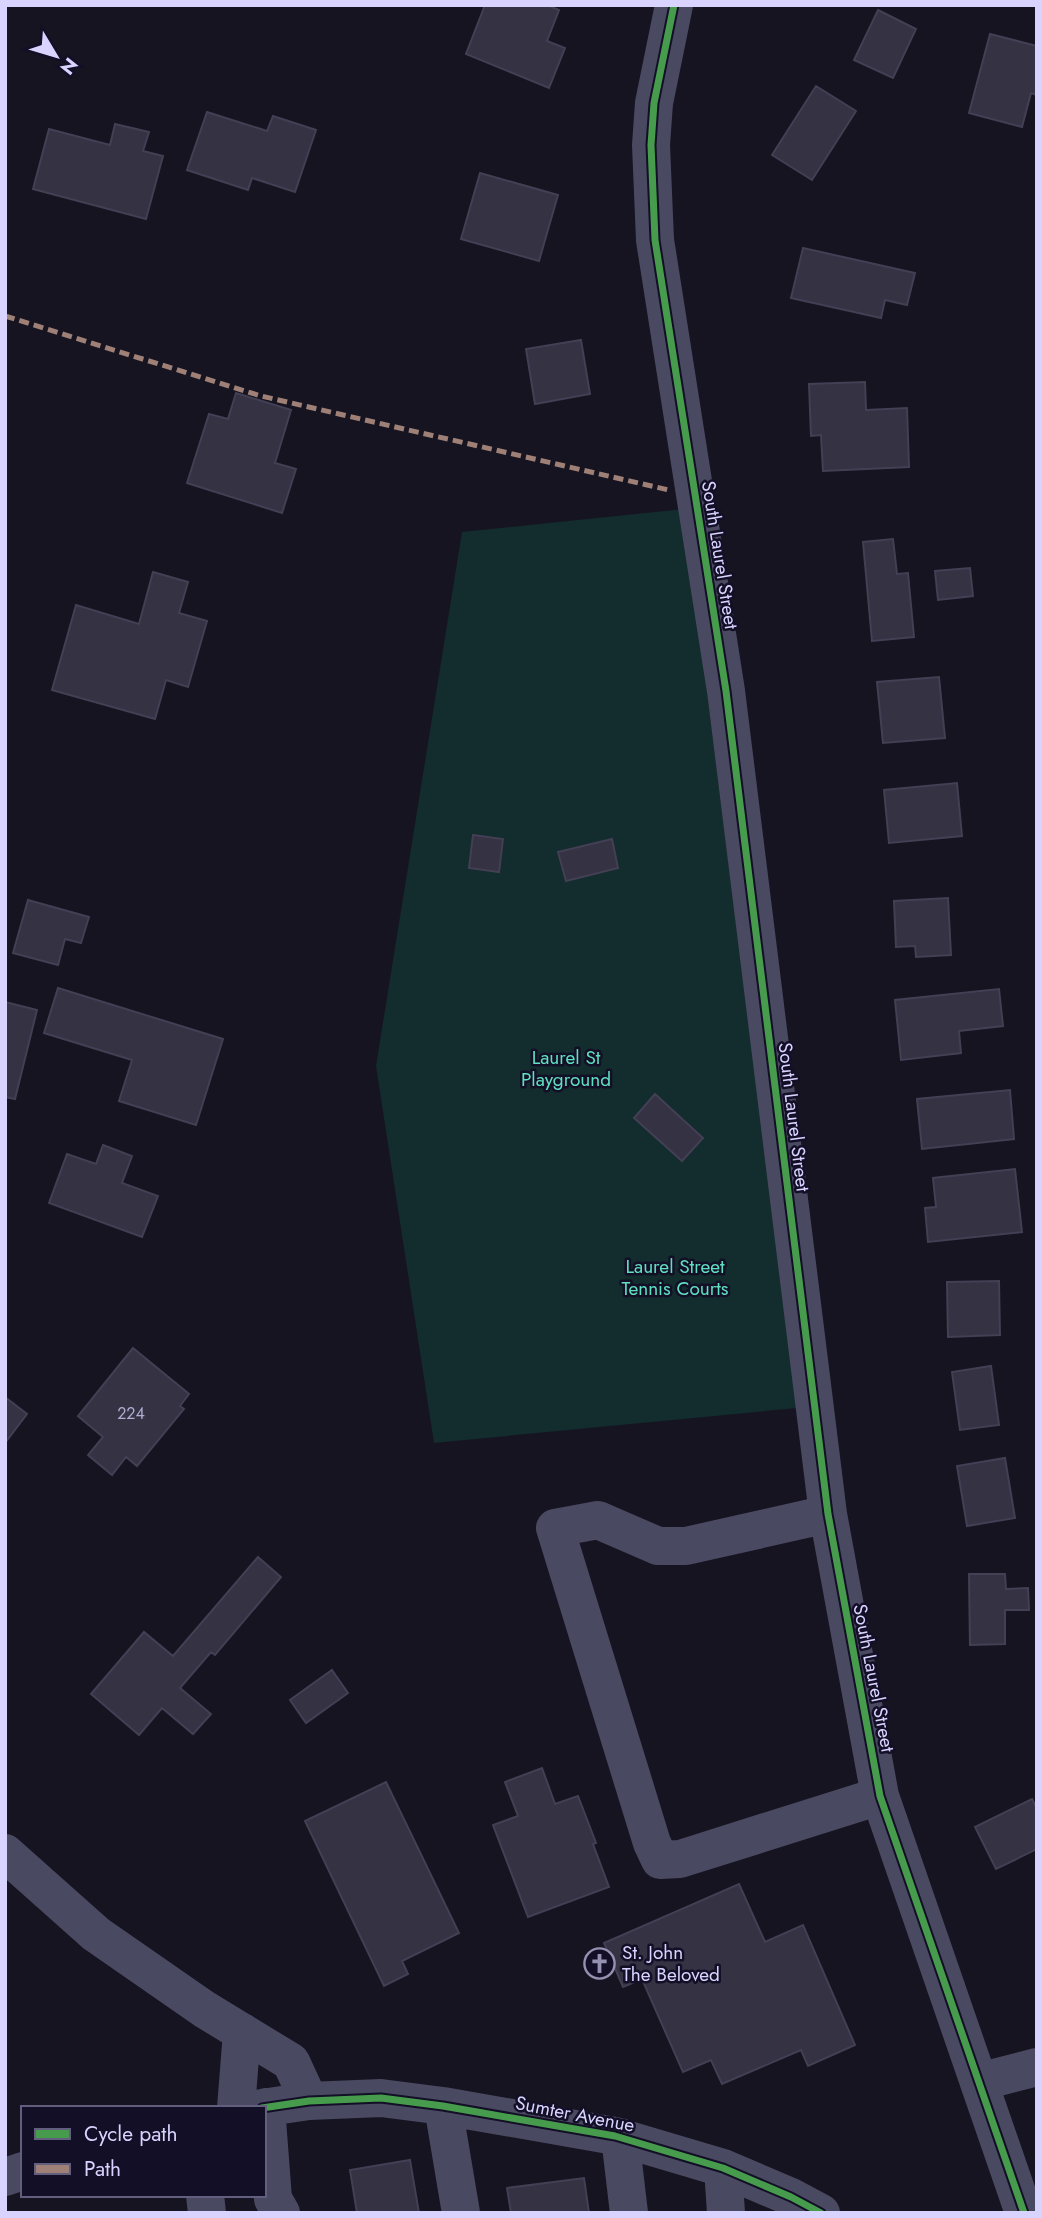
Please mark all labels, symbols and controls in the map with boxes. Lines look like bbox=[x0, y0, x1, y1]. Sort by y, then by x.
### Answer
north arrow bbox=[21, 21, 91, 91]
text: N bbox=[54, 52, 84, 80]
street label: South Laurel Street bbox=[695, 479, 745, 632]
street label: South Laurel Street bbox=[771, 1041, 817, 1194]
park label: Laurel St Playground bbox=[521, 1044, 611, 1093]
park label: Laurel Street Tennis Courts bbox=[621, 1253, 729, 1302]
house number: 224 bbox=[117, 1402, 145, 1425]
street label: South Laurel Street bbox=[846, 1602, 902, 1755]
place label: St. John The Beloved bbox=[622, 1939, 720, 1988]
church icon: St. John The Beloved bbox=[582, 1946, 616, 1980]
street label: Sumter Avenue bbox=[513, 2089, 637, 2139]
legend bbox=[21, 2106, 266, 2197]
text: Cycle path bbox=[84, 2119, 177, 2149]
text: Path bbox=[84, 2154, 121, 2184]

